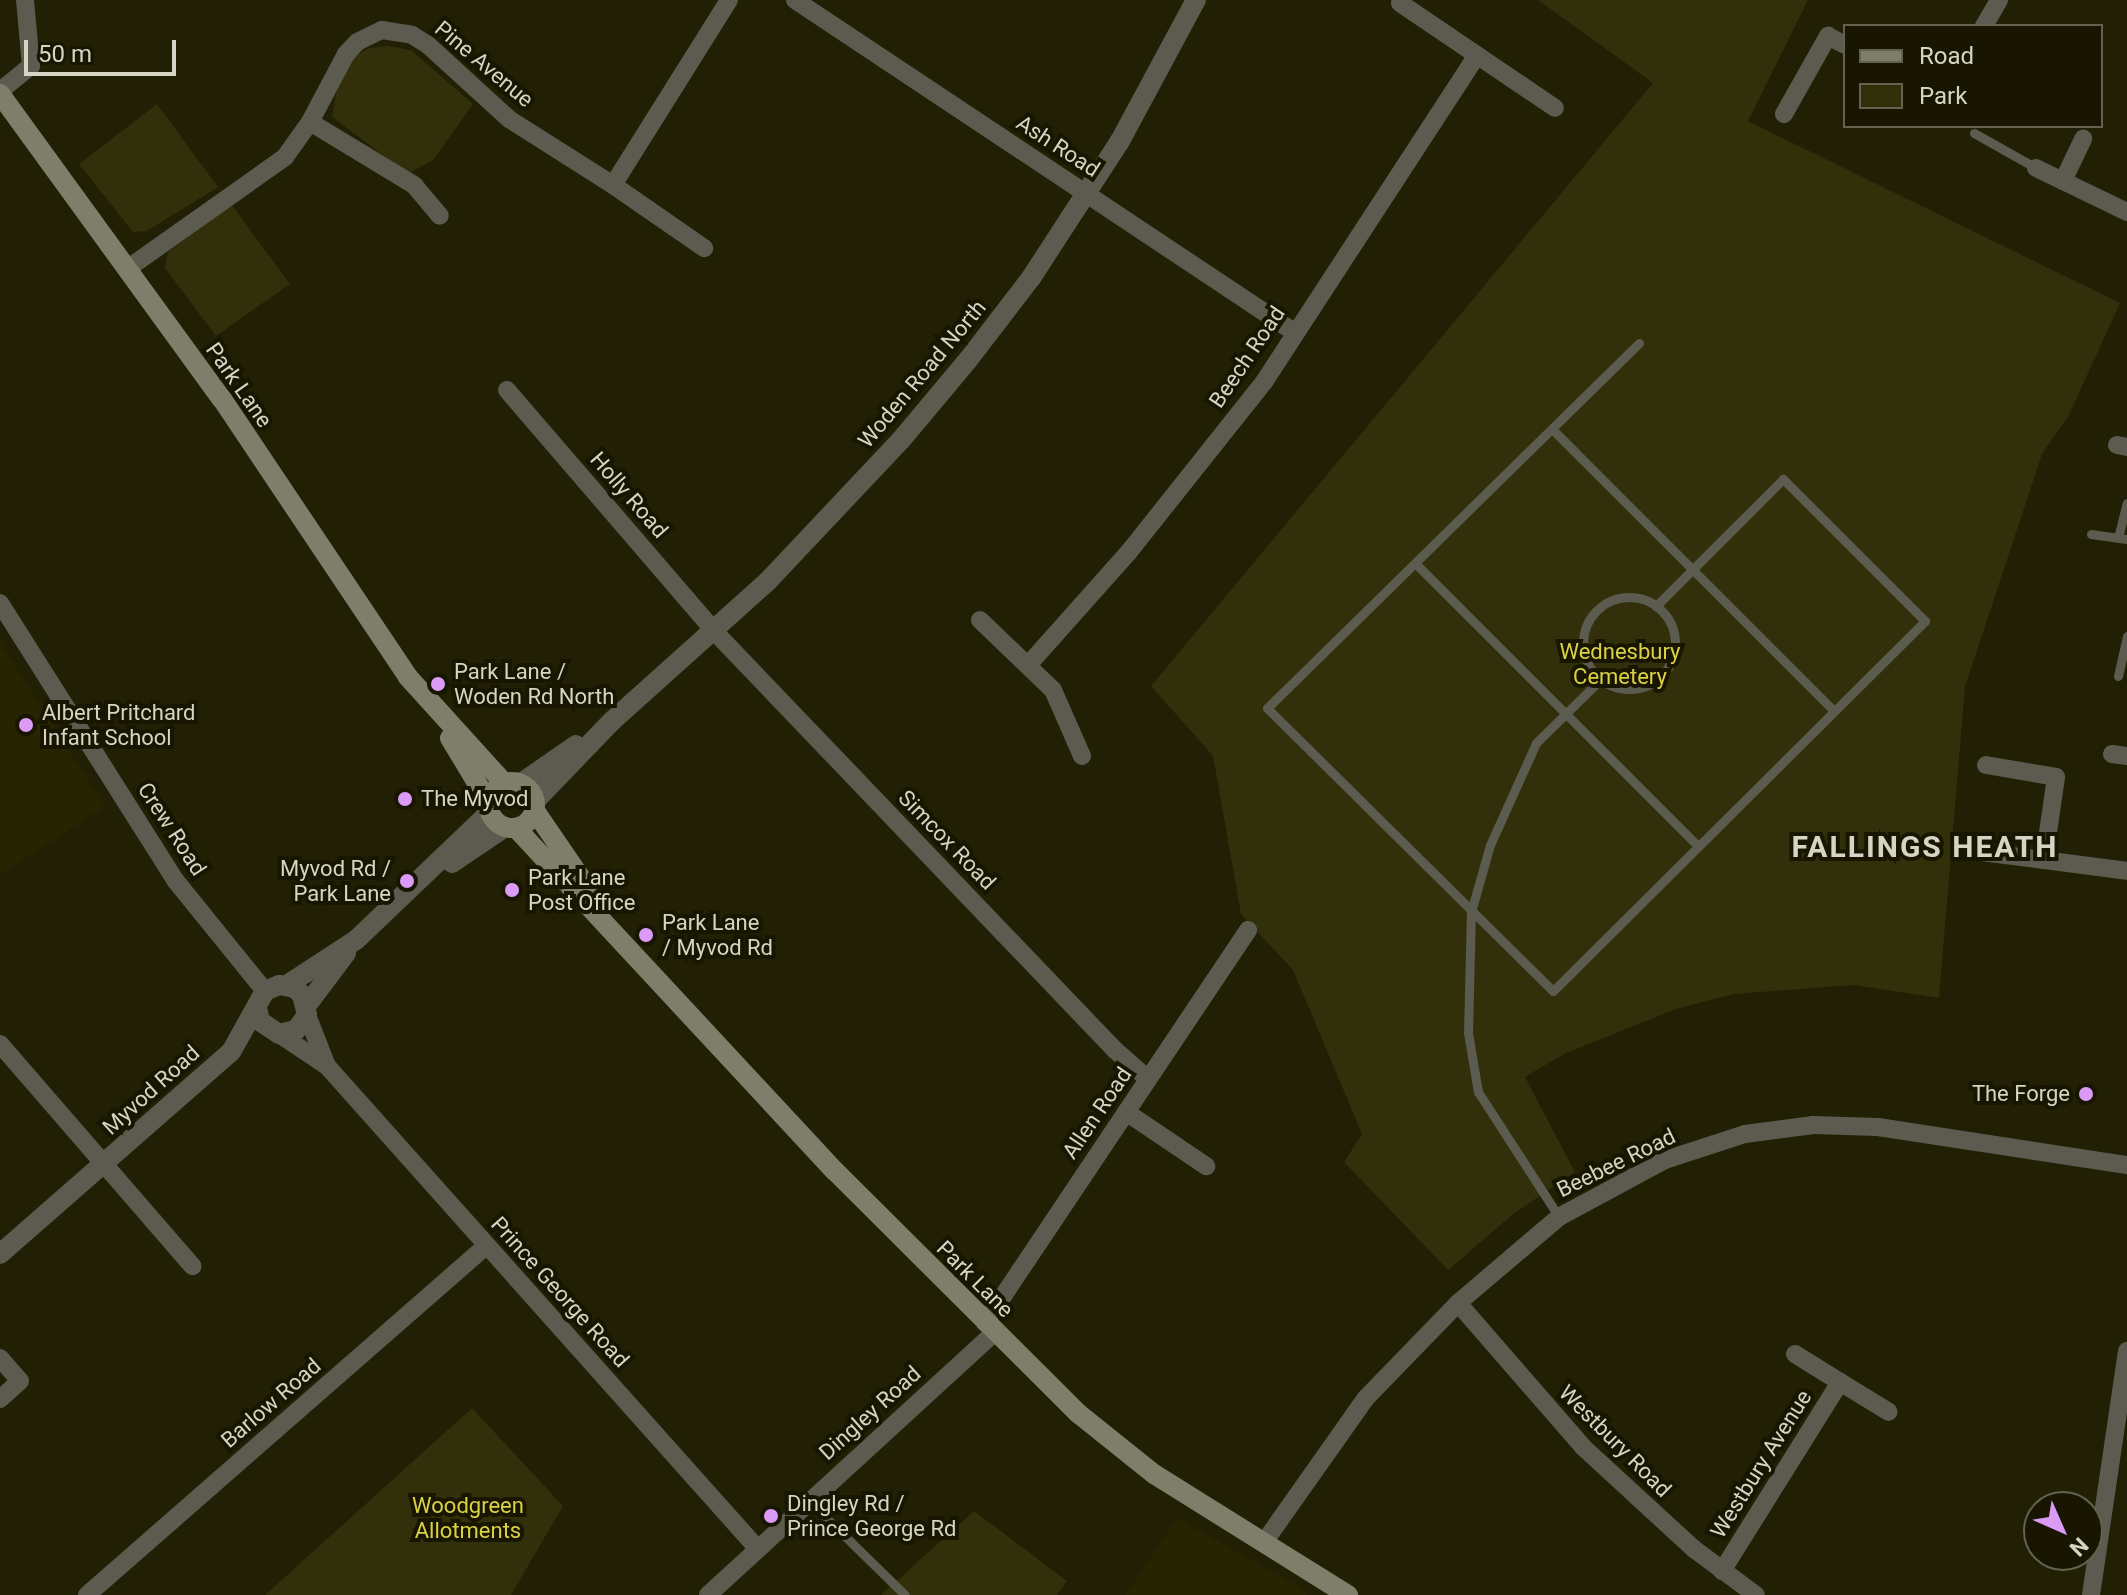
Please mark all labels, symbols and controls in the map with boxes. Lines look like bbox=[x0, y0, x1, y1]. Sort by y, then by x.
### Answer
street label: Pine Avenue bbox=[429, 15, 539, 113]
scale bar bbox=[28, 24, 180, 74]
legend bbox=[1843, 24, 2103, 128]
text: 50 m bbox=[38, 40, 92, 68]
text: Road bbox=[1919, 42, 1974, 70]
text: Park bbox=[1919, 82, 1967, 110]
street label: Ash Road bbox=[1011, 109, 1105, 183]
street label: Woden Road North bbox=[852, 295, 992, 453]
street label: Beech Road bbox=[1203, 301, 1291, 413]
street label: Park Lane bbox=[200, 338, 278, 432]
street label: Holly Road bbox=[585, 447, 673, 543]
park label: Wednesbury Cemetery bbox=[1560, 638, 1680, 690]
place label: Park Lane / Woden Rd North bbox=[454, 658, 614, 710]
marker: Park Lane / Woden Rd North bbox=[429, 675, 447, 693]
place label: Albert Pritchard Infant School bbox=[42, 699, 196, 750]
marker: Albert Pritchard Infant School bbox=[17, 716, 35, 734]
street label: Crew Road bbox=[132, 777, 212, 881]
street label: Simcox Road bbox=[893, 785, 1001, 895]
place label: The Myvod bbox=[421, 786, 528, 812]
marker: The Myvod bbox=[396, 790, 414, 808]
district label: FALLINGS HEATH bbox=[1792, 829, 2058, 865]
place label: Myvod Rd / Park Lane bbox=[280, 855, 391, 906]
place label: Park Lane Post Office bbox=[528, 864, 635, 916]
marker: Myvod Rd / Park Lane bbox=[398, 872, 416, 890]
marker: Park Lane Post Office bbox=[503, 881, 521, 899]
place label: Park Lane / Myvod Rd bbox=[662, 909, 773, 960]
marker: Park Lane / Myvod Rd bbox=[637, 926, 655, 944]
street label: Myvod Road bbox=[97, 1040, 205, 1140]
street label: Allen Road bbox=[1057, 1062, 1137, 1164]
place label: The Forge bbox=[1972, 1081, 2070, 1107]
marker: The Forge bbox=[2077, 1085, 2095, 1103]
street label: Beebee Road bbox=[1552, 1123, 1680, 1203]
street label: Prince George Road bbox=[485, 1211, 635, 1373]
street label: Park Lane bbox=[931, 1235, 1019, 1323]
street label: Barlow Road bbox=[216, 1353, 326, 1453]
street label: Dingley Road bbox=[814, 1361, 926, 1465]
street label: Westbury Road bbox=[1553, 1379, 1677, 1503]
street label: Westbury Avenue bbox=[1705, 1385, 1817, 1543]
place label: Dingley Rd / Prince George Rd bbox=[787, 1490, 956, 1542]
north arrow bbox=[2023, 1491, 2103, 1571]
park label: Woodgreen Allotments bbox=[412, 1492, 524, 1544]
marker: Dingley Rd / Prince George Rd bbox=[762, 1507, 780, 1525]
text: N bbox=[2065, 1533, 2093, 1561]

